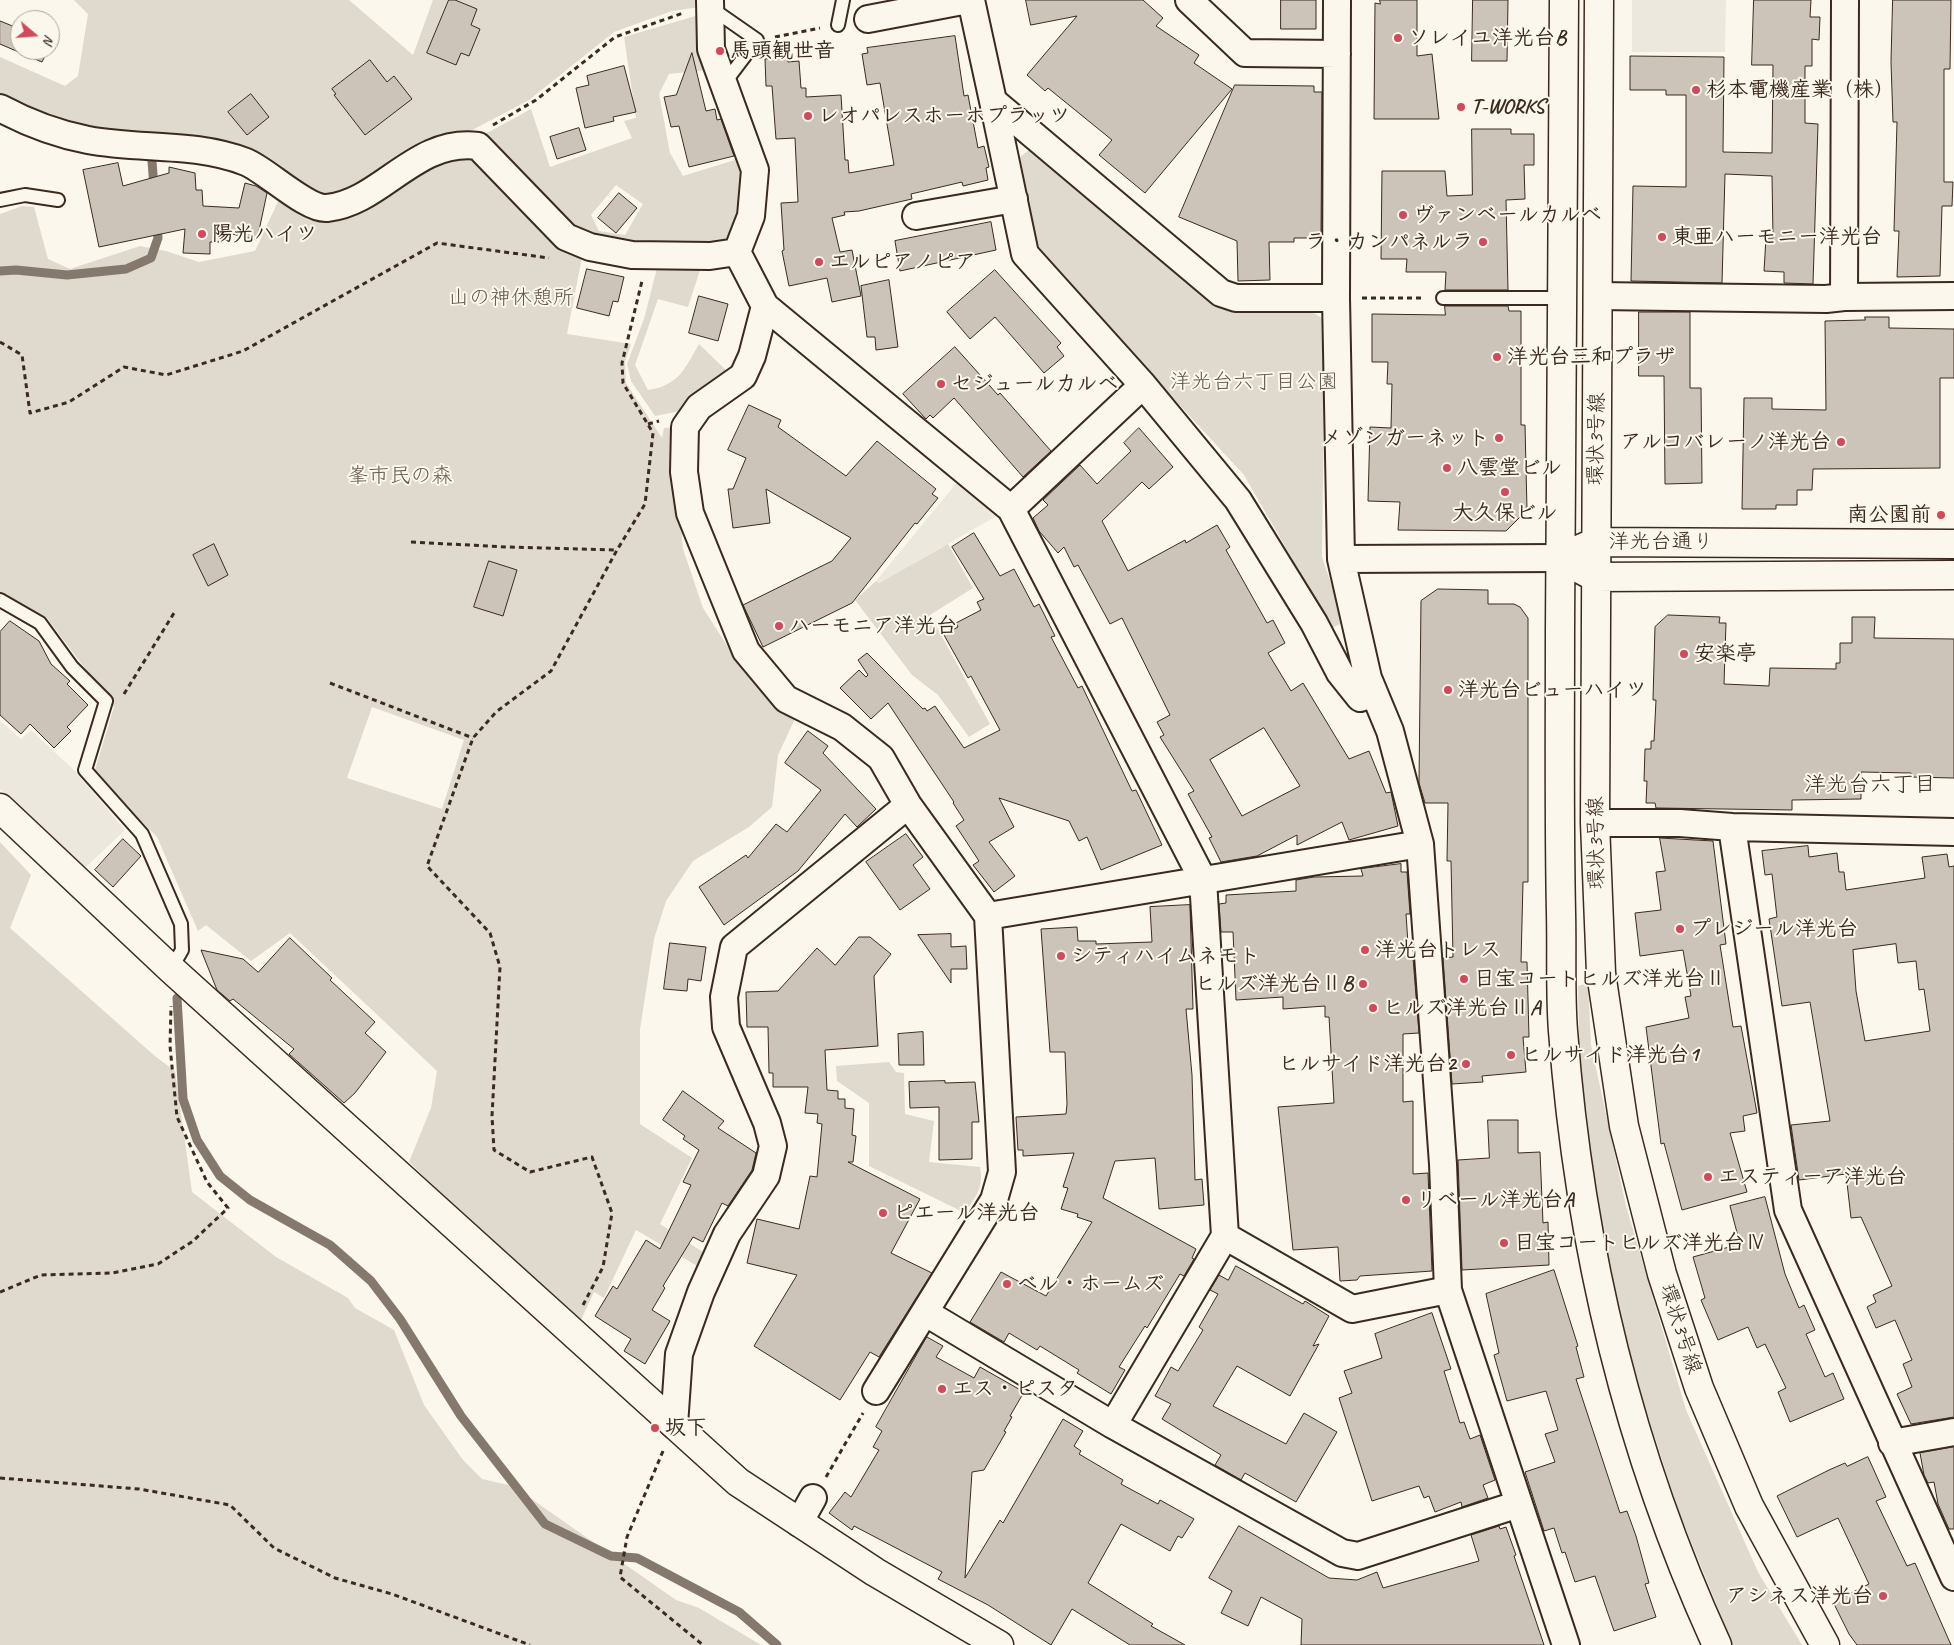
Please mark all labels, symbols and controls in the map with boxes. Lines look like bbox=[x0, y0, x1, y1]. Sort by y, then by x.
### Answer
north arrow bbox=[10, 10, 60, 60]
place label: ソレイユ洋光台B bbox=[1408, 25, 1566, 51]
marker: ソレイユ洋光台B bbox=[1392, 32, 1404, 44]
text: N bbox=[39, 33, 58, 46]
place label: 馬頭観世音 bbox=[730, 38, 835, 64]
marker: 馬頭観世音 bbox=[714, 45, 726, 57]
place label: 杉本電機産業（株） bbox=[1706, 77, 1895, 103]
marker: 杉本電機産業（株） bbox=[1690, 84, 1702, 96]
place label: T-WORKS bbox=[1471, 94, 1544, 120]
marker: T-WORKS bbox=[1455, 101, 1467, 113]
place label: レオパレスホーホプラッツ bbox=[818, 103, 1070, 129]
marker: レオパレスホーホプラッツ bbox=[802, 110, 814, 122]
place label: ヴァンベールカルベ bbox=[1413, 202, 1602, 228]
marker: ヴァンベールカルベ bbox=[1397, 209, 1409, 221]
place label: 陽光ハイツ bbox=[212, 221, 317, 247]
place label: 東亜ハーモニー洋光台 bbox=[1672, 224, 1882, 250]
marker: 陽光ハイツ bbox=[196, 228, 208, 240]
place label: ラ・カンパネルラ bbox=[1305, 229, 1473, 255]
marker: 東亜ハーモニー洋光台 bbox=[1656, 231, 1668, 243]
marker: ラ・カンパネルラ bbox=[1477, 236, 1489, 248]
place label: エルピアノピア bbox=[829, 249, 976, 275]
marker: エルピアノピア bbox=[813, 256, 825, 268]
park label: 山の神休憩所 bbox=[448, 285, 574, 311]
place label: 洋光台三和プラザ bbox=[1507, 344, 1675, 370]
marker: 洋光台三和プラザ bbox=[1491, 351, 1503, 363]
park label: 洋光台六丁目公園 bbox=[1170, 369, 1338, 395]
place label: セジュールカルベ bbox=[951, 371, 1119, 397]
marker: セジュールカルベ bbox=[935, 378, 947, 390]
street label: 環状3号線 bbox=[1584, 392, 1610, 486]
place label: メゾンガーネット bbox=[1321, 425, 1489, 451]
place label: アルコバレーノ洋光台 bbox=[1620, 429, 1831, 455]
marker: メゾンガーネット bbox=[1493, 432, 1505, 444]
marker: アルコバレーノ洋光台 bbox=[1835, 436, 1847, 448]
place label: 八雲堂ビル bbox=[1457, 455, 1562, 481]
marker: 八雲堂ビル bbox=[1441, 462, 1453, 474]
park label: 峯市民の森 bbox=[348, 463, 452, 489]
marker: 大久保ビル bbox=[1499, 486, 1511, 498]
place label: 大久保ビル bbox=[1453, 500, 1557, 526]
place label: 南公園前 bbox=[1847, 502, 1931, 528]
marker: 南公園前 bbox=[1935, 509, 1947, 521]
street label: 洋光台通り bbox=[1609, 529, 1713, 555]
place label: ハーモニア洋光台 bbox=[789, 613, 957, 639]
marker: ハーモニア洋光台 bbox=[773, 620, 785, 632]
place label: 安楽亭 bbox=[1694, 641, 1757, 667]
marker: 安楽亭 bbox=[1678, 648, 1690, 660]
place label: 洋光台ビューハイツ bbox=[1458, 677, 1647, 703]
marker: 洋光台ビューハイツ bbox=[1442, 684, 1454, 696]
district label: 洋光台六丁目 bbox=[1804, 772, 1936, 798]
street label: 環状3号線 bbox=[1584, 796, 1610, 890]
place label: プレジール洋光台 bbox=[1690, 916, 1858, 942]
marker: プレジール洋光台 bbox=[1674, 923, 1686, 935]
place label: 洋光台トレス bbox=[1375, 937, 1501, 963]
place label: シティハイムネモト bbox=[1071, 943, 1260, 969]
marker: 洋光台トレス bbox=[1359, 944, 1371, 956]
marker: シティハイムネモト bbox=[1055, 950, 1067, 962]
place label: 日宝コートヒルズ洋光台Ⅱ bbox=[1474, 966, 1726, 992]
place label: ヒルズ洋光台ⅡB bbox=[1195, 971, 1353, 997]
marker: 日宝コートヒルズ洋光台Ⅱ bbox=[1458, 973, 1470, 985]
marker: ヒルズ洋光台ⅡB bbox=[1357, 978, 1369, 990]
place label: ヒルズ洋光台ⅡA bbox=[1383, 995, 1541, 1021]
marker: ヒルズ洋光台ⅡA bbox=[1367, 1002, 1379, 1014]
place label: ヒルサイド洋光台1 bbox=[1521, 1042, 1698, 1068]
marker: ヒルサイド洋光台1 bbox=[1505, 1049, 1517, 1061]
place label: ヒルサイド洋光台2 bbox=[1279, 1051, 1456, 1077]
marker: ヒルサイド洋光台2 bbox=[1460, 1058, 1472, 1070]
place label: エスティーア洋光台 bbox=[1718, 1164, 1907, 1190]
marker: エスティーア洋光台 bbox=[1702, 1171, 1714, 1183]
place label: リベール洋光台A bbox=[1416, 1187, 1574, 1213]
marker: リベール洋光台A bbox=[1400, 1194, 1412, 1206]
place label: ピエール洋光台 bbox=[893, 1200, 1040, 1226]
marker: ピエール洋光台 bbox=[877, 1207, 889, 1219]
place label: 日宝コートヒルズ洋光台Ⅳ bbox=[1514, 1230, 1766, 1256]
marker: 日宝コートヒルズ洋光台Ⅳ bbox=[1498, 1237, 1510, 1249]
place label: ベル・ホームズ bbox=[1017, 1271, 1164, 1297]
marker: ベル・ホームズ bbox=[1001, 1278, 1013, 1290]
street label: 環状3号線 bbox=[1654, 1281, 1706, 1377]
place label: エス・ピスタ bbox=[952, 1376, 1078, 1402]
marker: エス・ピスタ bbox=[936, 1383, 948, 1395]
place label: 坂下 bbox=[665, 1415, 707, 1441]
marker: 坂下 bbox=[649, 1422, 661, 1434]
place label: アシネス洋光台 bbox=[1726, 1583, 1873, 1609]
marker: アシネス洋光台 bbox=[1877, 1590, 1889, 1602]

